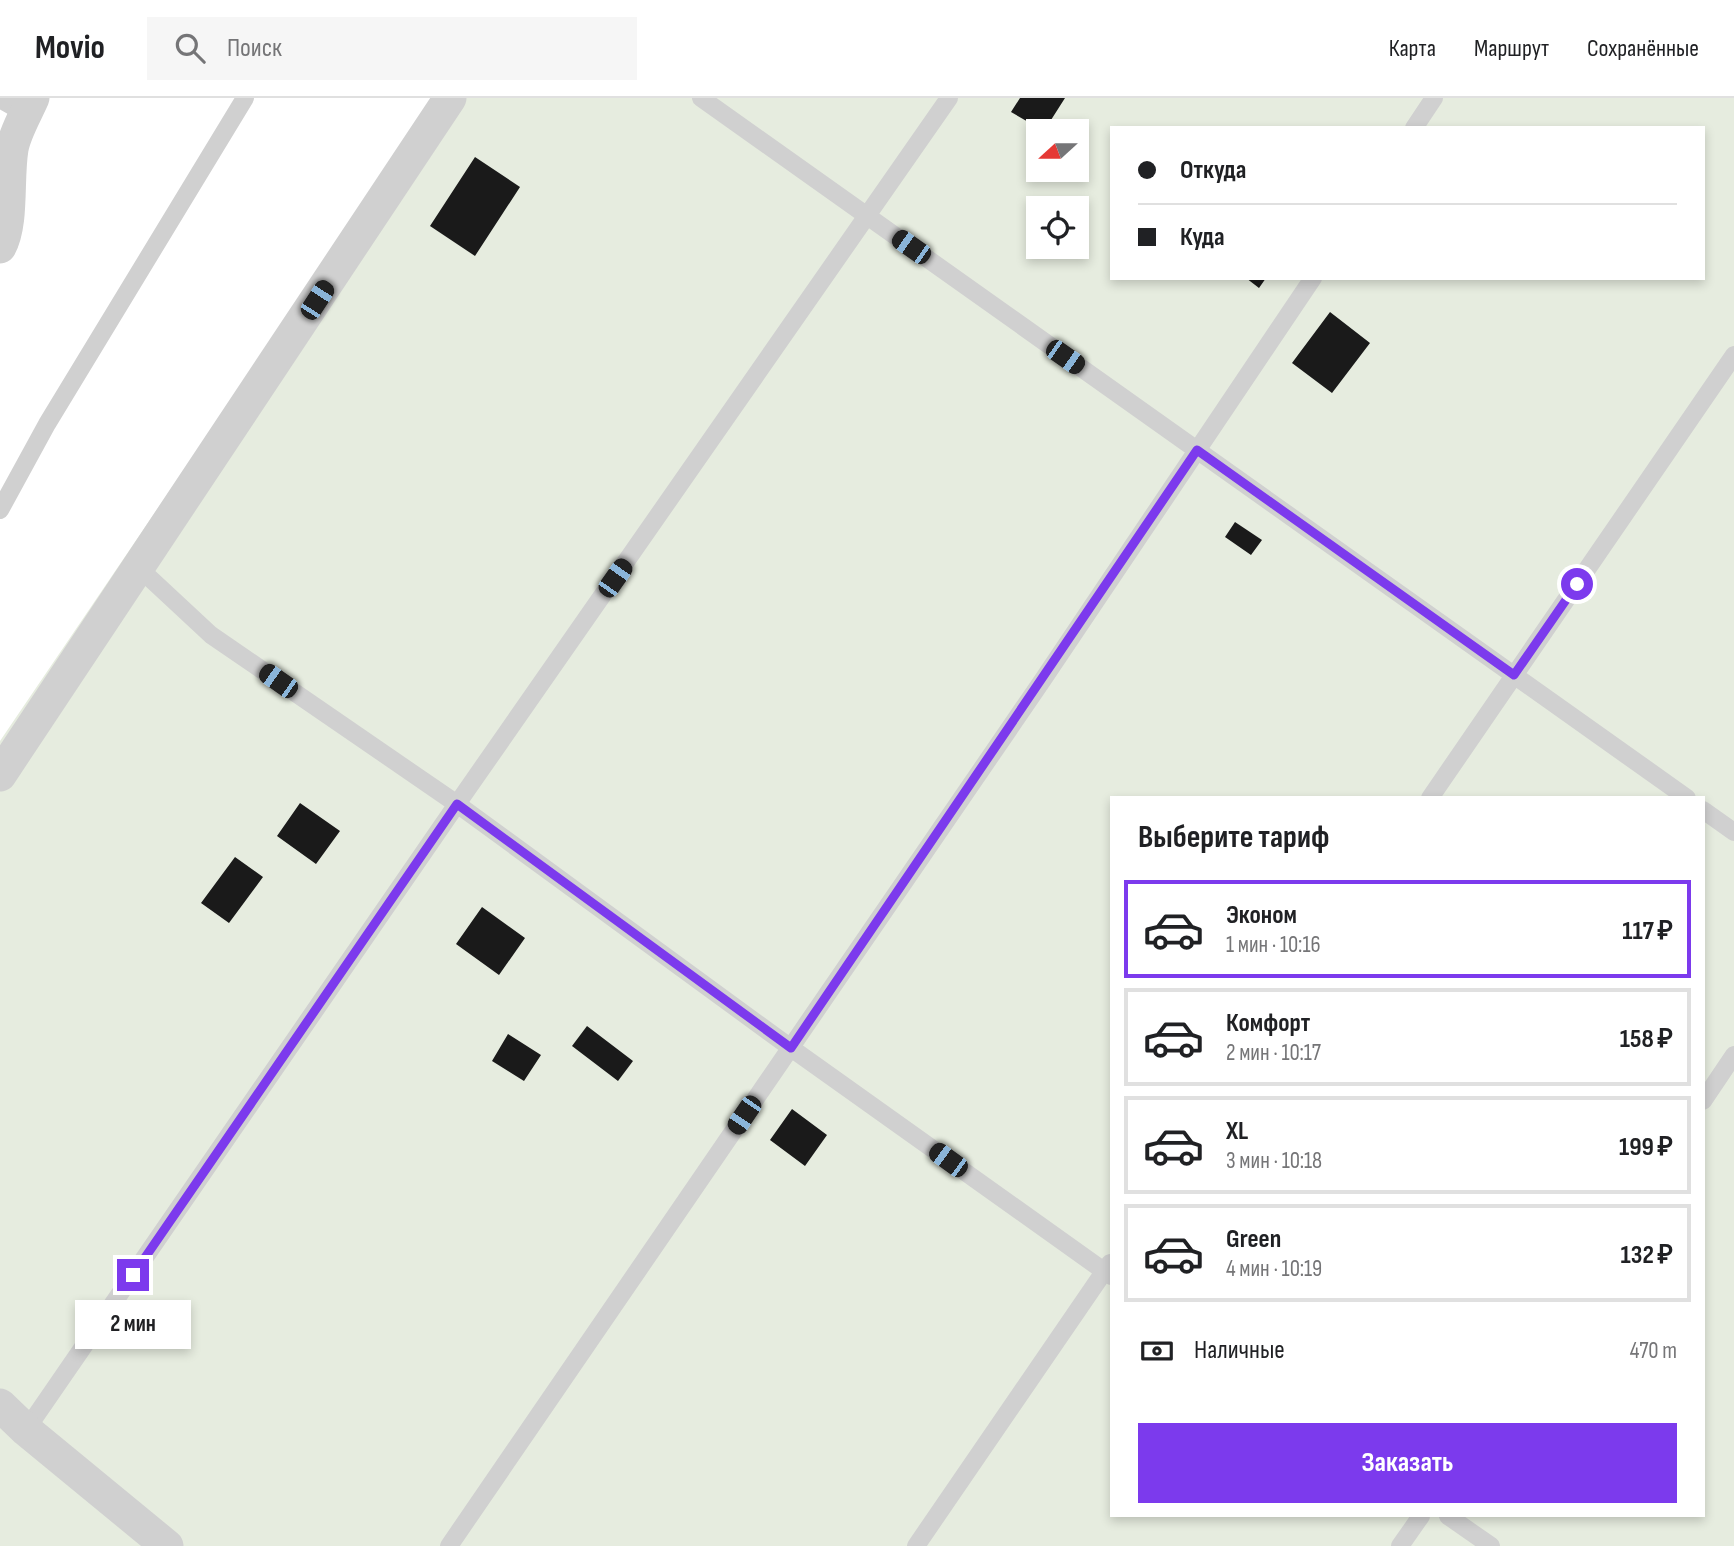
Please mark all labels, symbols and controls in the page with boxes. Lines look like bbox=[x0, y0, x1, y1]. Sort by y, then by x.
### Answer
search box bbox=[147, 17, 637, 80]
text: Movio bbox=[35, 28, 105, 68]
icon: search bbox=[171, 29, 209, 67]
text: Поиск bbox=[227, 33, 282, 64]
text: Карта bbox=[1389, 34, 1436, 63]
text: Маршрут bbox=[1474, 34, 1549, 63]
text: Сохранённые bbox=[1587, 34, 1699, 63]
north arrow bbox=[1026, 119, 1088, 182]
map controls bbox=[1026, 119, 1089, 259]
text: Откуда bbox=[1180, 155, 1246, 186]
button: locate bbox=[1026, 196, 1089, 259]
text: Куда bbox=[1180, 222, 1225, 253]
car bbox=[888, 226, 935, 268]
car bbox=[297, 277, 338, 323]
car bbox=[1042, 336, 1089, 378]
car bbox=[595, 555, 636, 601]
route start bbox=[1561, 568, 1593, 600]
car bbox=[255, 660, 302, 702]
text: Выберите тариф bbox=[1138, 818, 1329, 857]
icon: car bbox=[1142, 898, 1205, 961]
text: Эконом bbox=[1226, 900, 1297, 931]
text: 117 ₽ bbox=[1622, 916, 1673, 947]
text: 1 мин · 10:16 bbox=[1226, 931, 1321, 959]
icon: car bbox=[1142, 1006, 1205, 1069]
text: Комфорт bbox=[1226, 1008, 1310, 1039]
text: 158 ₽ bbox=[1620, 1024, 1673, 1055]
text: 2 мин · 10:17 bbox=[1226, 1039, 1321, 1067]
car bbox=[724, 1092, 765, 1138]
icon: car bbox=[1142, 1114, 1205, 1177]
text: XL bbox=[1226, 1116, 1248, 1147]
text: 199 ₽ bbox=[1619, 1132, 1673, 1163]
car bbox=[925, 1139, 972, 1181]
text: 3 мин · 10:18 bbox=[1226, 1147, 1322, 1175]
icon: car bbox=[1142, 1222, 1205, 1285]
text: Green bbox=[1226, 1224, 1281, 1255]
text: 132 ₽ bbox=[1621, 1240, 1673, 1271]
text: 4 мин · 10:19 bbox=[1226, 1255, 1322, 1283]
route end bbox=[117, 1259, 149, 1291]
callout: 2 мин bbox=[75, 1300, 191, 1348]
text: 2 мин bbox=[110, 1310, 156, 1338]
icon: cash bbox=[1138, 1332, 1176, 1370]
text: Наличные bbox=[1194, 1335, 1285, 1366]
text: 470 m bbox=[1630, 1337, 1677, 1365]
button: Заказать bbox=[1138, 1423, 1677, 1503]

